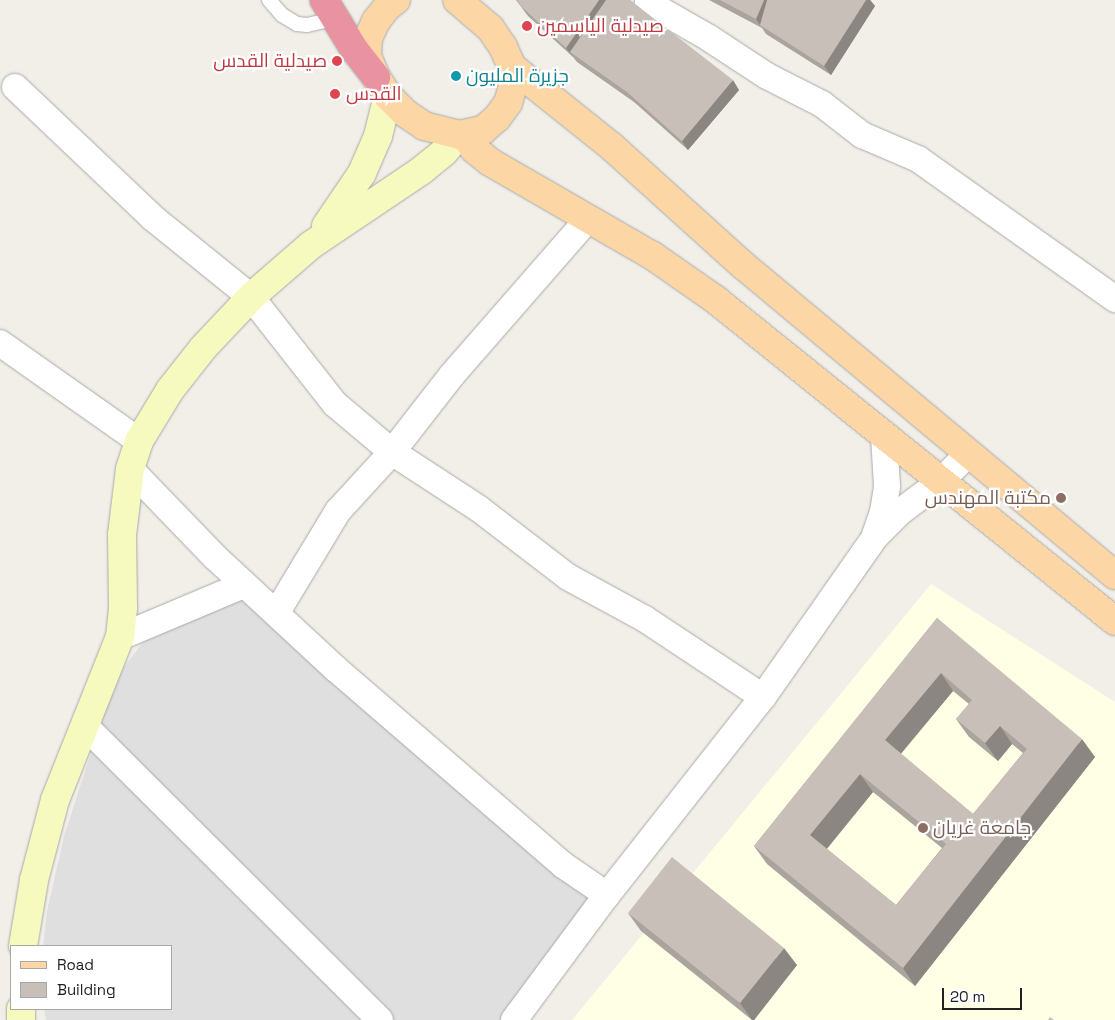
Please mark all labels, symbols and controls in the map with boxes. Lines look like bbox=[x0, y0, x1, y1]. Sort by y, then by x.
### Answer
place label: صيدلية الياسمين bbox=[537, 15, 664, 37]
marker: صيدلية الياسمين bbox=[521, 20, 533, 32]
place label: صيدلية القدس bbox=[213, 50, 327, 72]
marker: صيدلية القدس bbox=[331, 55, 343, 67]
place label: جزيرة المليون bbox=[466, 65, 569, 87]
marker: جزيرة المليون bbox=[450, 70, 462, 82]
place label: القدس bbox=[346, 83, 402, 105]
marker: القدس bbox=[328, 87, 342, 101]
place label: مكتبة المهندس bbox=[925, 487, 1051, 509]
marker: مكتبة المهندس bbox=[1055, 492, 1067, 504]
place label: جامعة غريان bbox=[933, 817, 1031, 839]
marker: جامعة غريان bbox=[917, 822, 929, 834]
legend bbox=[10, 945, 172, 1010]
text: Road bbox=[57, 955, 94, 974]
scale bar bbox=[945, 978, 1025, 1010]
text: Building bbox=[57, 980, 116, 999]
text: 20 m bbox=[950, 987, 985, 1006]

